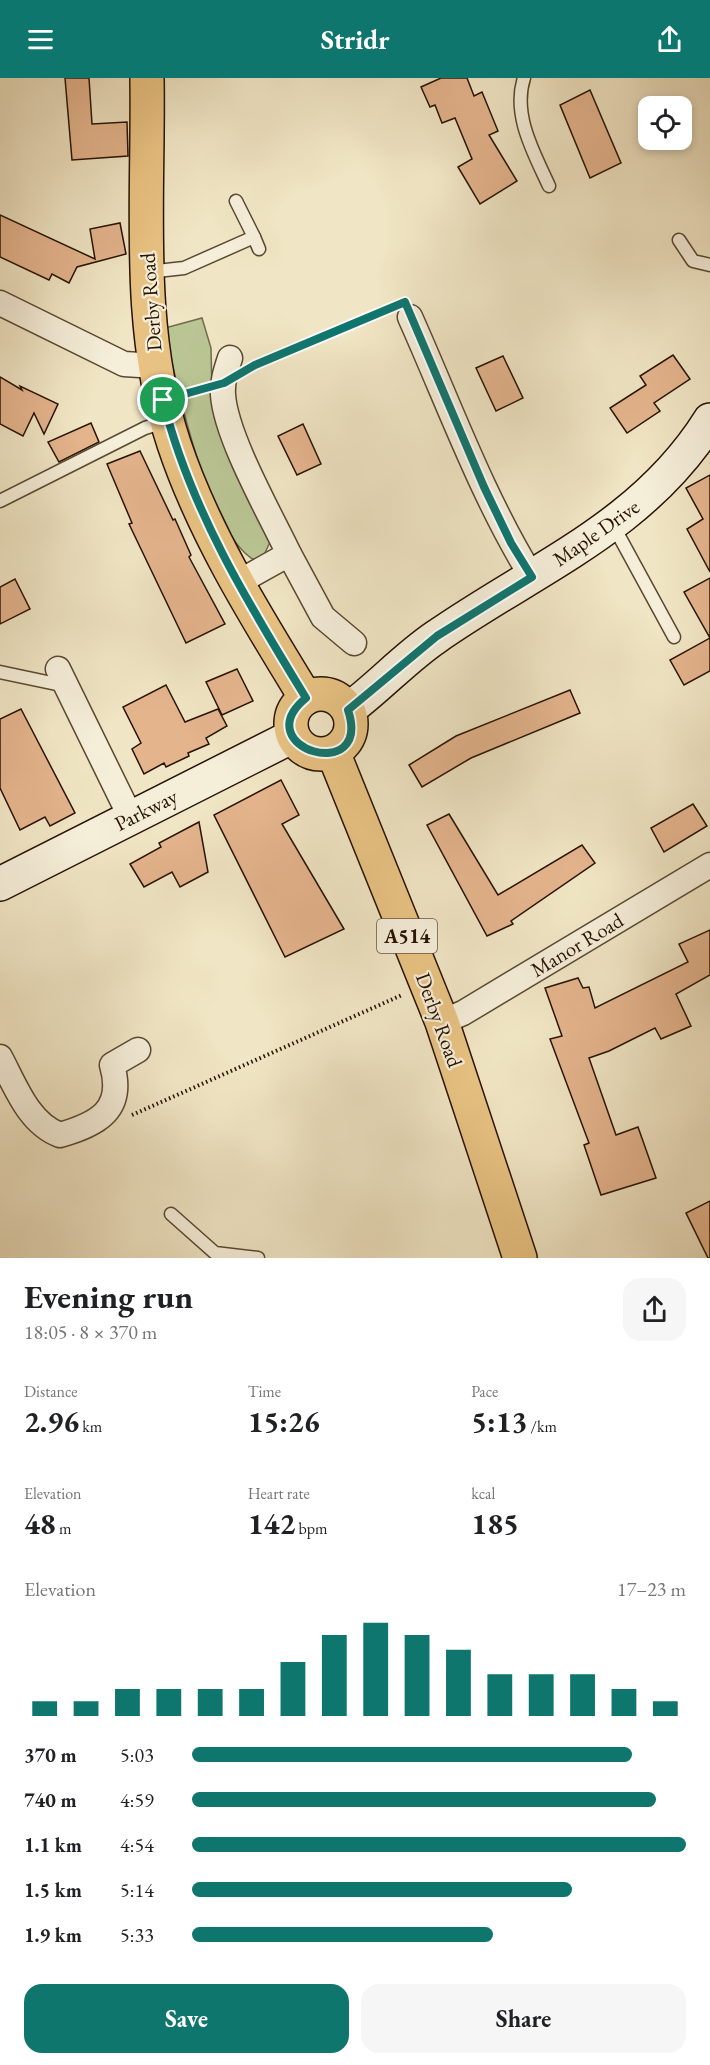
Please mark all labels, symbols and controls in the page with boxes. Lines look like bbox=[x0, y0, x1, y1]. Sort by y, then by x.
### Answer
text: Stridr bbox=[321, 22, 389, 57]
icon: menu bbox=[24, 23, 57, 56]
icon: share bbox=[653, 23, 686, 56]
map controls bbox=[638, 96, 692, 150]
button: locate bbox=[638, 96, 692, 150]
street label: Derby Road bbox=[134, 252, 167, 352]
pin bbox=[137, 374, 188, 425]
icon: arrive bbox=[146, 383, 179, 416]
street label: Maple Drive bbox=[547, 493, 644, 572]
street label: Parkway bbox=[110, 782, 183, 837]
street label: Manor Road bbox=[525, 906, 628, 983]
road number: A514 bbox=[377, 919, 437, 953]
street label: Derby Road bbox=[410, 969, 469, 1071]
text: Evening run bbox=[24, 1275, 193, 1318]
button: share bbox=[623, 1278, 686, 1341]
text: 18:05 · 8 × 370 m bbox=[24, 1319, 157, 1345]
text: Distance bbox=[24, 1381, 77, 1402]
text: Time bbox=[248, 1381, 281, 1402]
text: Pace bbox=[471, 1381, 498, 1402]
text: 2.96 bbox=[24, 1402, 79, 1441]
text: 15:26 bbox=[248, 1402, 320, 1441]
text: 5:13 bbox=[471, 1402, 527, 1441]
text: km bbox=[79, 1416, 102, 1437]
text: /km bbox=[527, 1416, 557, 1437]
text: Elevation bbox=[24, 1483, 82, 1504]
text: Heart rate bbox=[248, 1483, 310, 1504]
text: kcal bbox=[471, 1483, 495, 1504]
text: 48 bbox=[24, 1504, 56, 1543]
text: 142 bbox=[248, 1504, 295, 1543]
text: 185 bbox=[471, 1504, 519, 1543]
text: m bbox=[56, 1518, 71, 1539]
text: bpm bbox=[295, 1518, 327, 1539]
text: Elevation bbox=[24, 1576, 96, 1602]
text: 17–23 m bbox=[617, 1576, 686, 1602]
text: 370 m bbox=[24, 1742, 77, 1768]
text: 5:03 bbox=[120, 1742, 154, 1768]
text: 740 m bbox=[24, 1787, 77, 1813]
text: 4:59 bbox=[120, 1787, 154, 1813]
text: 1.1 km bbox=[24, 1832, 82, 1858]
text: 4:54 bbox=[120, 1832, 154, 1858]
text: 1.5 km bbox=[24, 1877, 82, 1903]
text: 5:14 bbox=[120, 1877, 154, 1903]
text: 1.9 km bbox=[24, 1922, 82, 1948]
text: 5:33 bbox=[120, 1922, 154, 1948]
button: Save bbox=[24, 1984, 349, 2053]
button: Share bbox=[361, 1984, 686, 2053]

